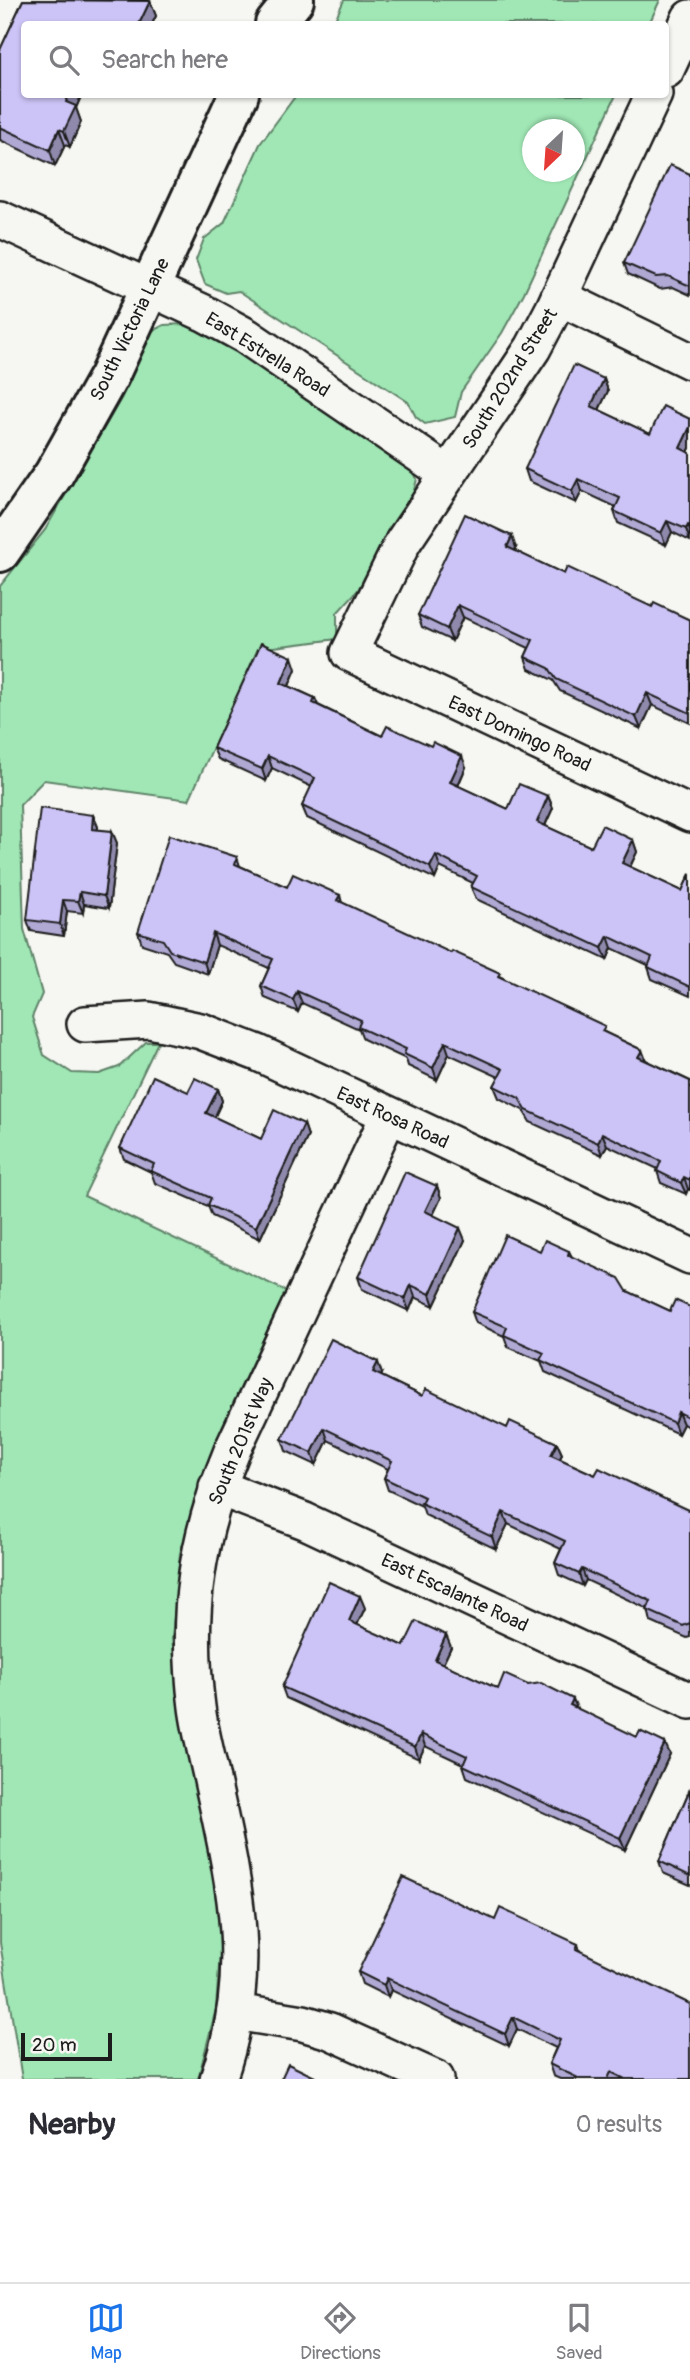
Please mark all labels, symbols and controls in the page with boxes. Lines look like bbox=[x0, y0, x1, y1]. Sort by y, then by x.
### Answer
search box bbox=[21, 21, 669, 98]
icon: search bbox=[45, 41, 83, 79]
text: Search here bbox=[101, 44, 228, 76]
north arrow bbox=[522, 119, 585, 182]
street label: South Victoria Lane bbox=[85, 253, 175, 405]
street label: South 202nd Street bbox=[457, 303, 563, 453]
street label: East Estrella Road bbox=[201, 307, 334, 403]
street label: East Domingo Road bbox=[444, 690, 595, 777]
street label: East Rosa Road bbox=[333, 1081, 452, 1154]
street label: South 201st Way bbox=[203, 1374, 279, 1509]
street label: East Escalante Road bbox=[377, 1548, 532, 1638]
scale bar bbox=[21, 2030, 112, 2062]
text: 20 m bbox=[32, 2033, 77, 2057]
text: Nearby bbox=[28, 2106, 115, 2143]
text: 0 results bbox=[576, 2110, 662, 2139]
tab: Map bbox=[87, 2299, 125, 2365]
tab: Directions bbox=[300, 2299, 381, 2365]
tab: Saved bbox=[555, 2299, 603, 2365]

